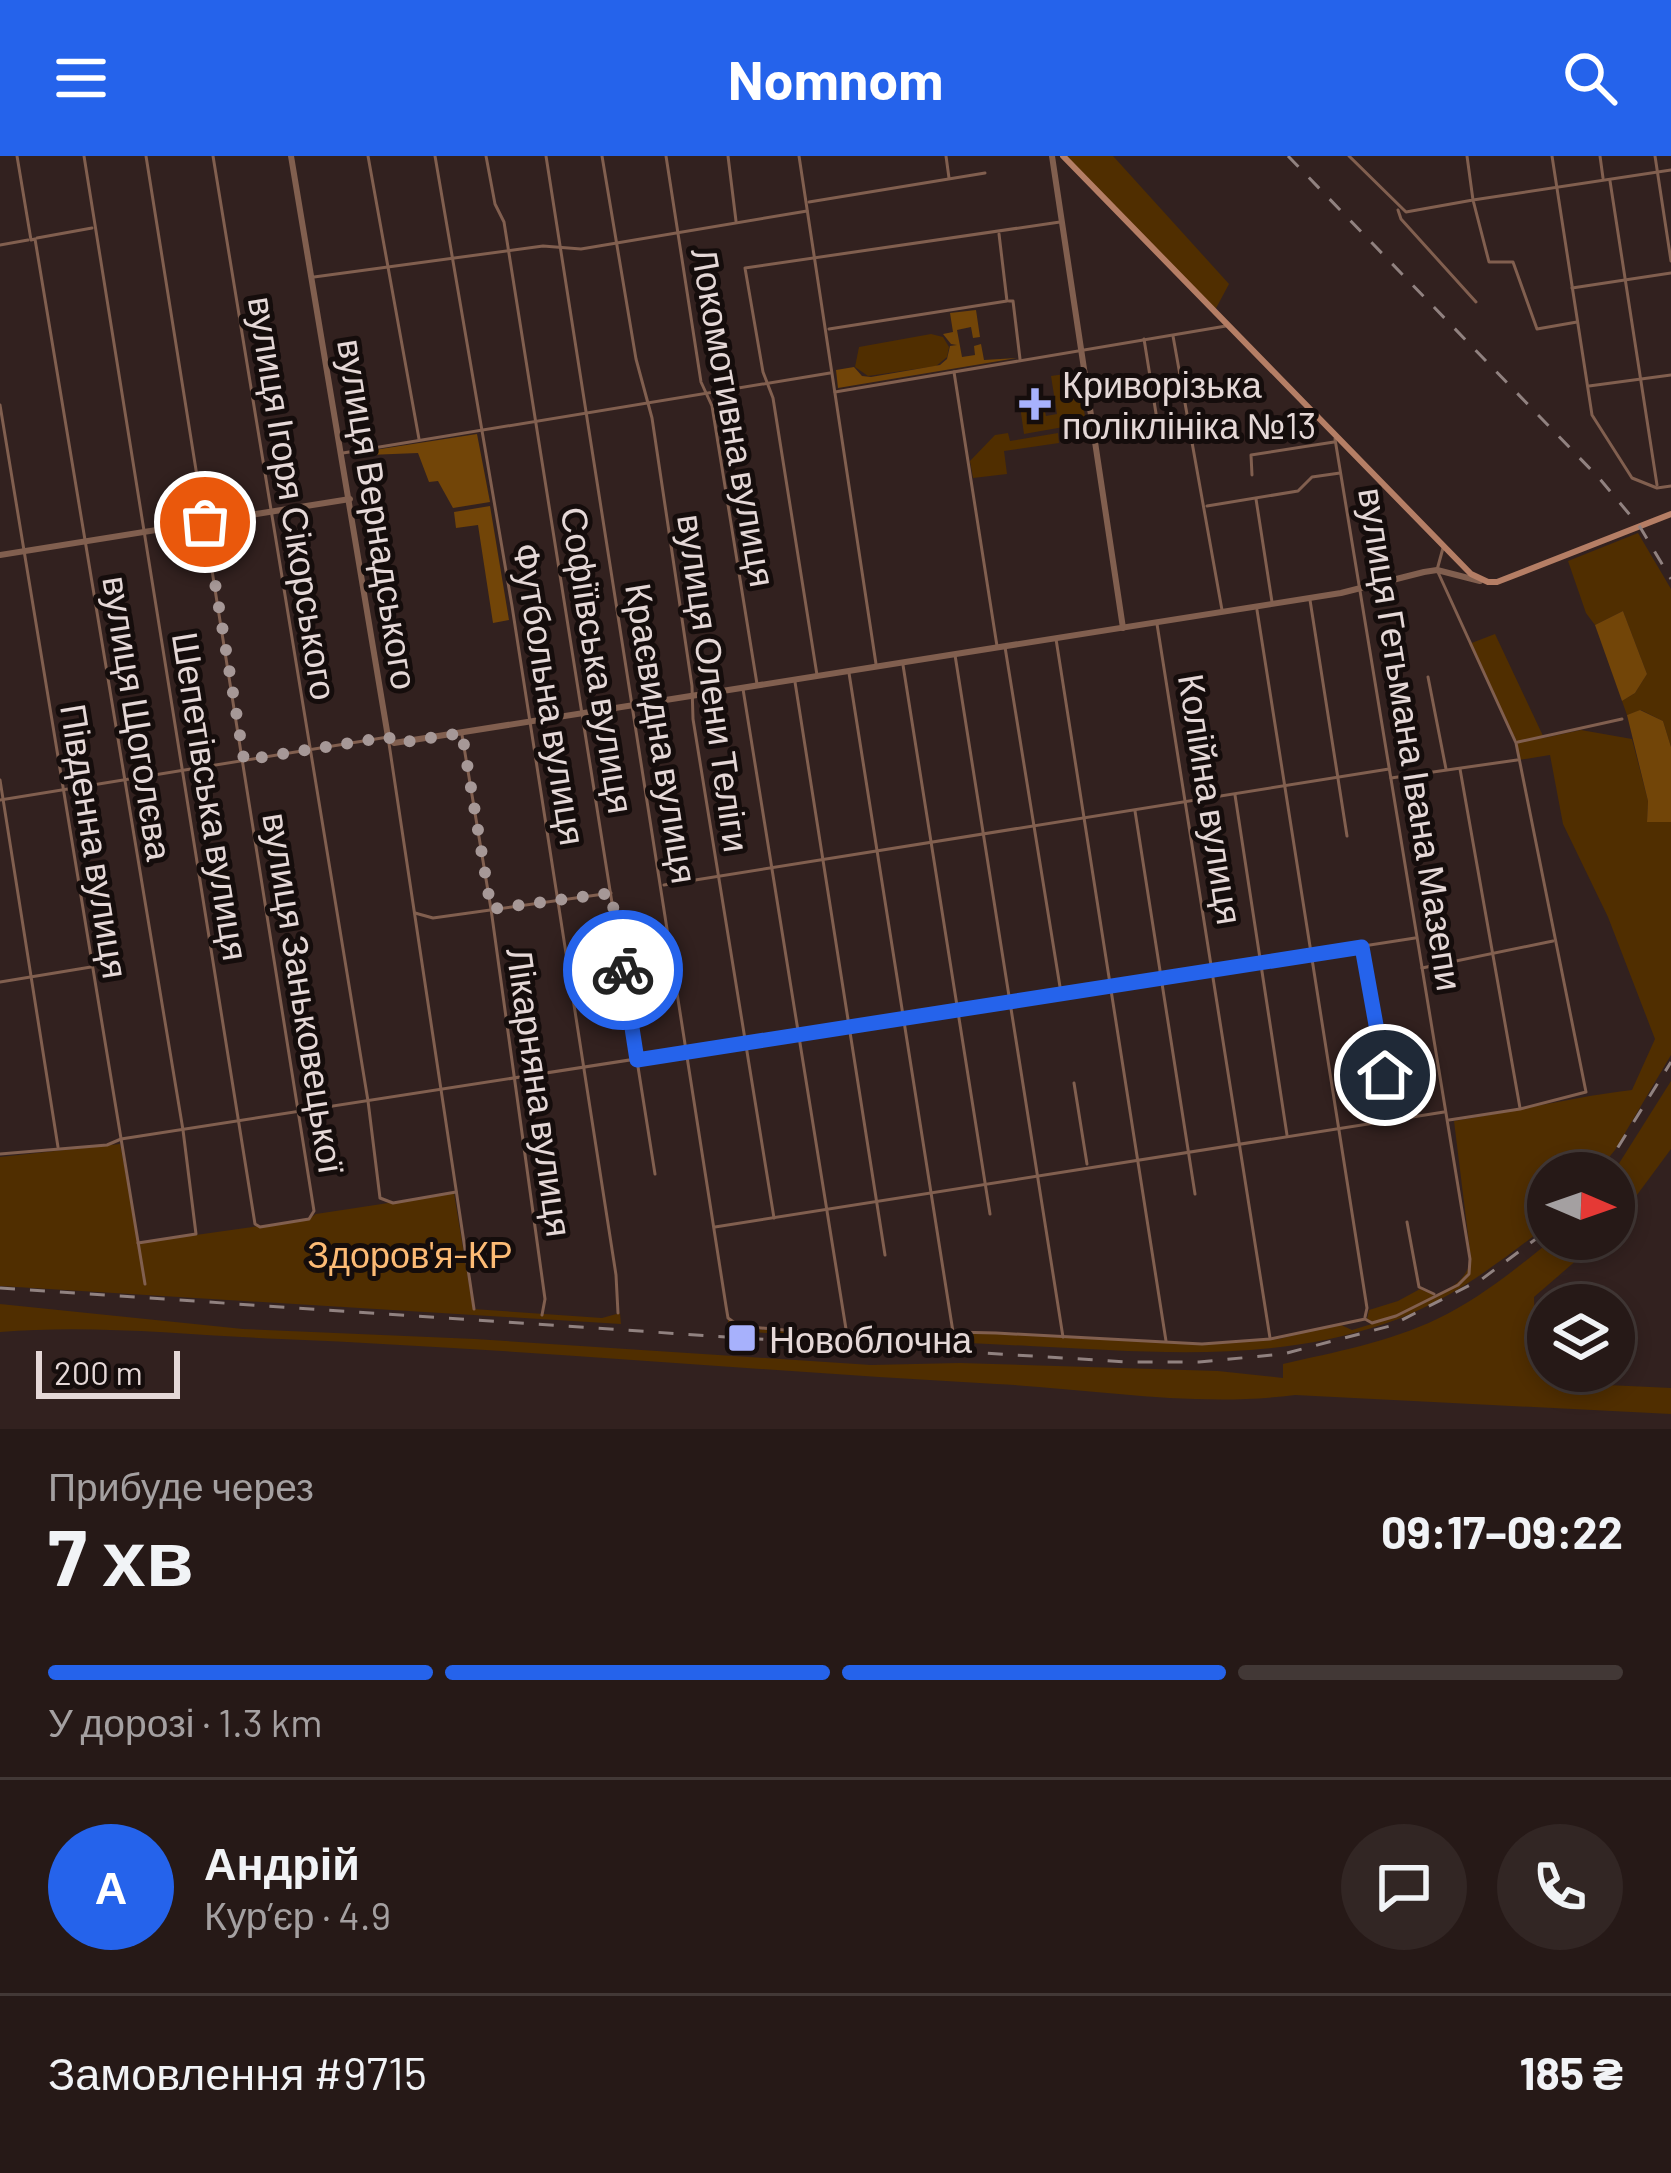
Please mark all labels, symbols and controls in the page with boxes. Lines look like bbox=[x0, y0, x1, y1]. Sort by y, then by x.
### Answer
icon: menu bbox=[48, 45, 114, 111]
icon: search bbox=[1557, 45, 1623, 111]
text: Nomnom bbox=[728, 46, 943, 111]
street label: Локомотивна вулиця bbox=[683, 244, 786, 590]
street label: вулиця Ігоря Сікорського bbox=[240, 293, 347, 703]
street label: вулиця Вернадського bbox=[329, 336, 428, 692]
place label: Криворізька поліклініка №13 bbox=[1062, 362, 1316, 446]
marker: Криворізька поліклініка №13 bbox=[1019, 388, 1051, 420]
pin bbox=[154, 471, 256, 573]
street label: вулиця Гетьмана Івана Мазепи bbox=[1350, 484, 1473, 994]
icon: bag bbox=[172, 489, 238, 555]
street label: Софіївська вулиця bbox=[553, 504, 644, 816]
street label: вулиця Олени Теліги bbox=[669, 511, 760, 855]
street label: Футбольна вулиця bbox=[505, 540, 596, 848]
street label: вулиця Щоголєва bbox=[94, 573, 183, 864]
street label: Краєвидна вулиця bbox=[617, 580, 708, 886]
street label: Шепетівська вулиця bbox=[164, 629, 259, 963]
street label: Колійна вулиця bbox=[1170, 671, 1253, 928]
street label: Південна вулиця bbox=[52, 701, 139, 982]
street label: вулиця Заньковецької bbox=[254, 809, 355, 1177]
courier bbox=[563, 910, 683, 1030]
icon: bike bbox=[590, 937, 656, 1003]
street label: Лікарняна вулиця bbox=[498, 945, 583, 1239]
pin bbox=[1334, 1024, 1436, 1126]
icon: home bbox=[1352, 1042, 1418, 1108]
north arrow bbox=[1527, 1152, 1635, 1260]
map controls bbox=[1527, 1152, 1635, 1392]
park label: Здоров'я-КР bbox=[307, 1232, 513, 1276]
button: layers bbox=[1527, 1284, 1635, 1392]
place label: Новоблочна bbox=[769, 1317, 973, 1360]
marker: Новоблочна bbox=[726, 1322, 758, 1354]
scale bar bbox=[36, 1345, 180, 1398]
text: 200 m bbox=[54, 1352, 143, 1392]
text: Прибуде через bbox=[48, 1462, 314, 1509]
text: 09:17–09:22 bbox=[1381, 1504, 1623, 1558]
text: 7 хв bbox=[48, 1508, 194, 1602]
text: У дорозі · 1.3 km bbox=[48, 1698, 322, 1745]
button: chat bbox=[1341, 1824, 1467, 1950]
button: phone bbox=[1497, 1824, 1623, 1950]
text: Андрій bbox=[204, 1835, 360, 1889]
text: А bbox=[95, 1859, 127, 1913]
text: Кур’єр · 4.9 bbox=[204, 1891, 391, 1938]
text: Замовлення #9715 bbox=[48, 2045, 427, 2099]
text: 185 ₴ bbox=[1519, 2045, 1623, 2099]

